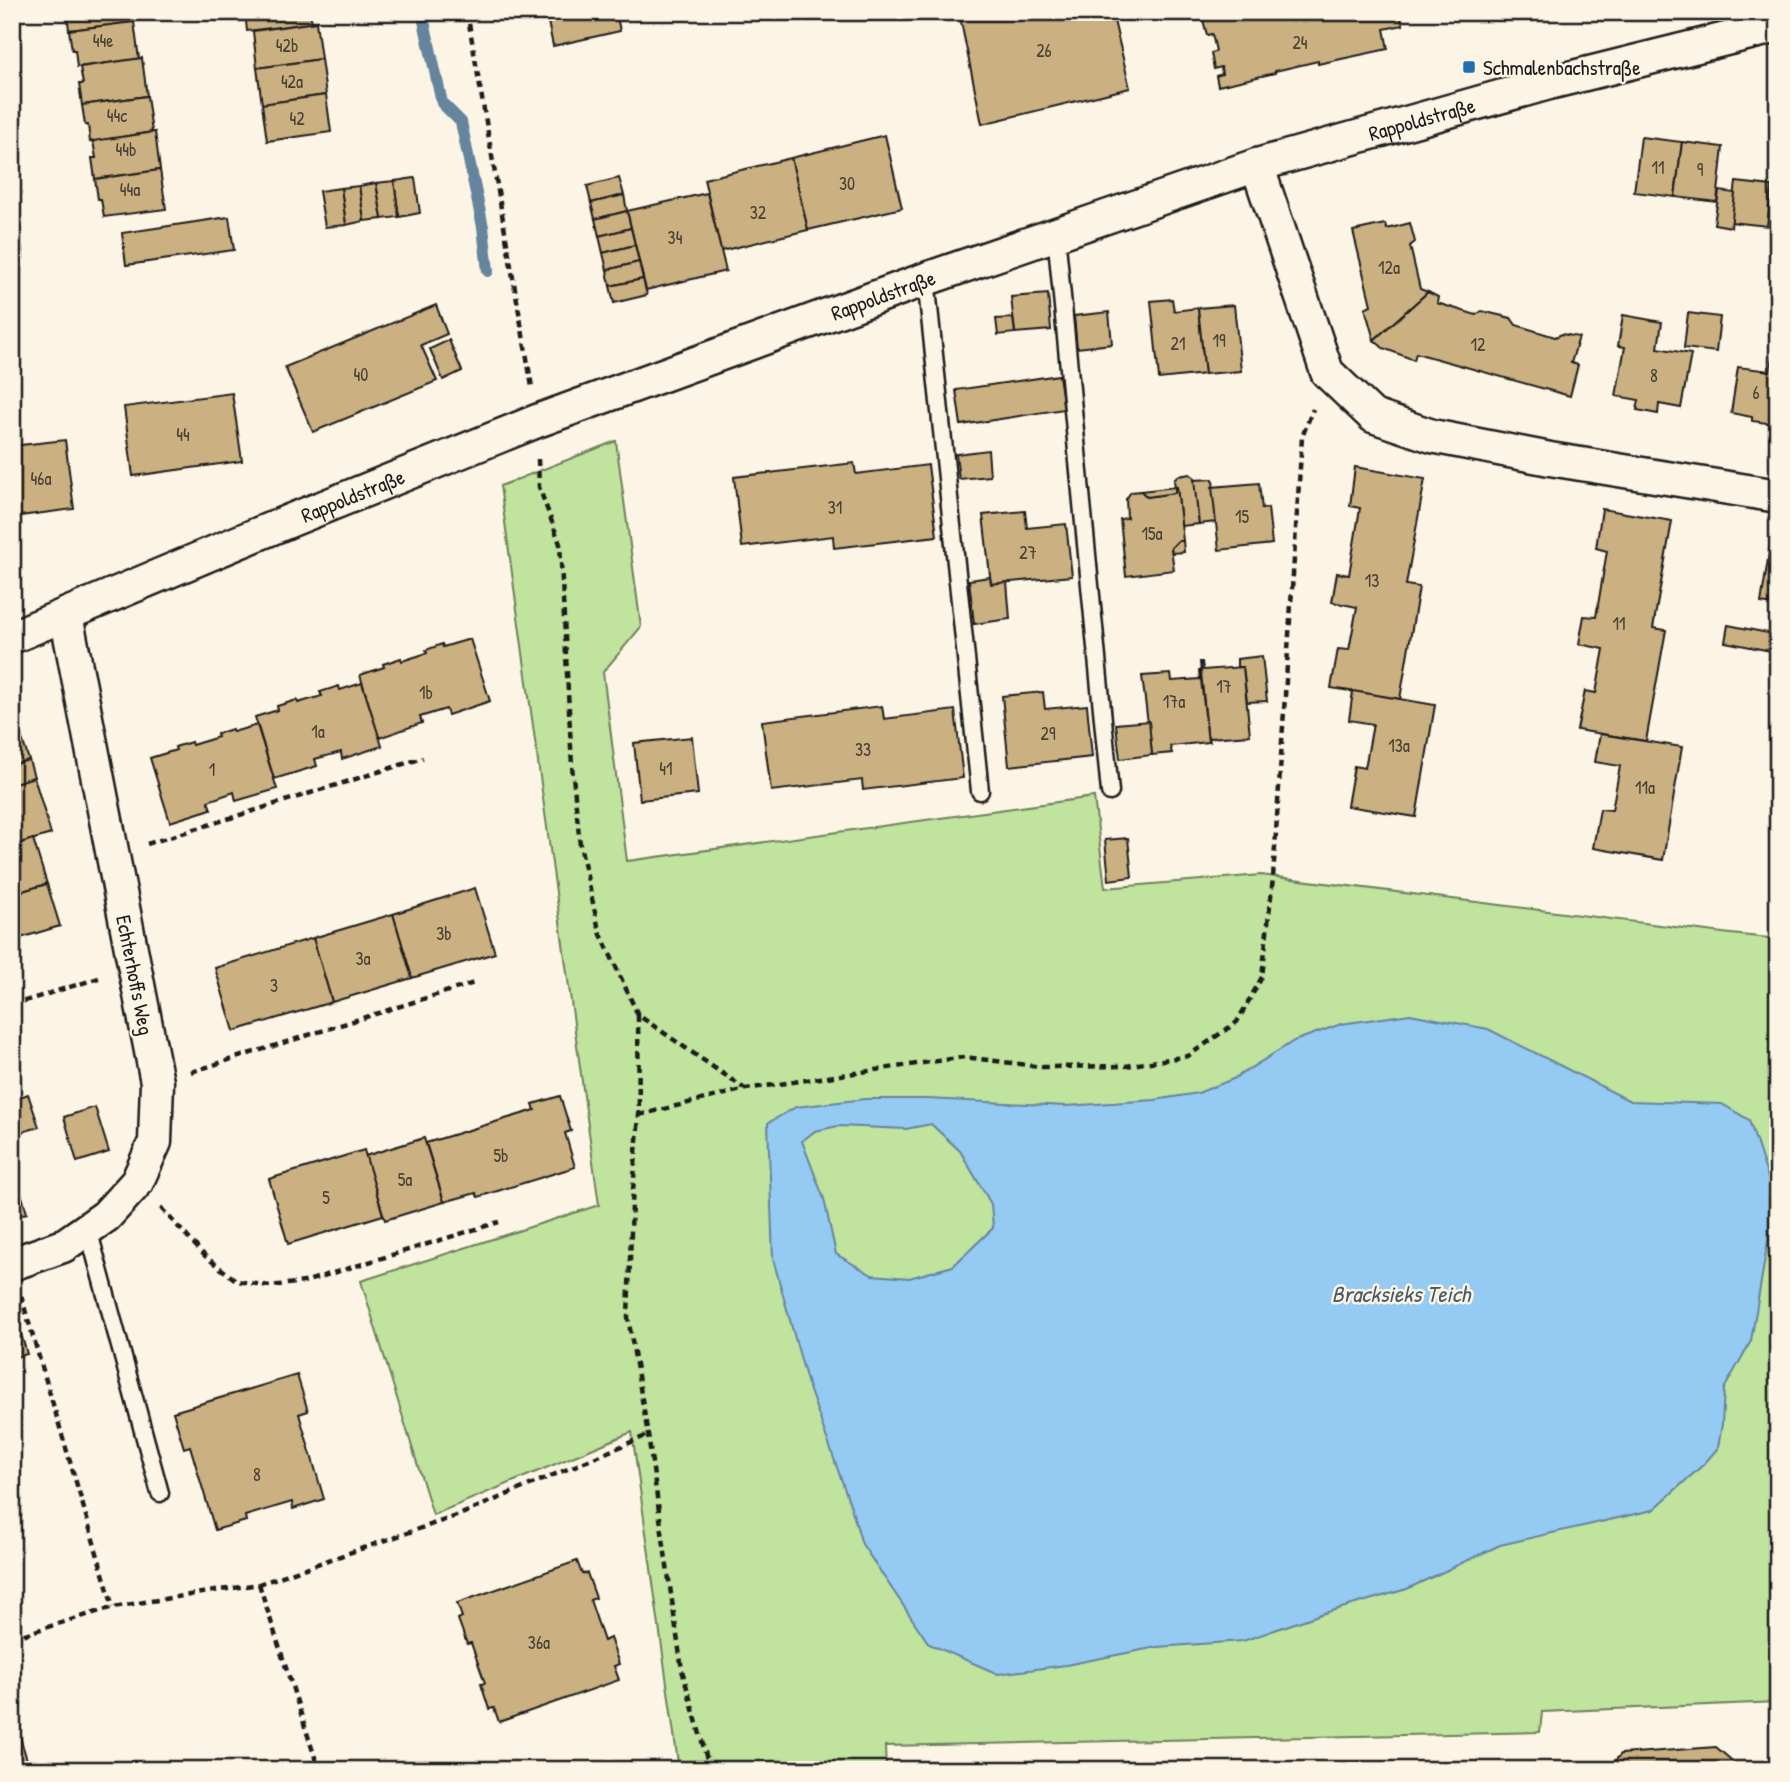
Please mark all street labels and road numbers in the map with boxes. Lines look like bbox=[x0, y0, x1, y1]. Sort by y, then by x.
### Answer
street label: Rappoldstraße bbox=[1365, 90, 1478, 147]
street label: Rappoldstraße bbox=[827, 262, 939, 327]
street label: Rappoldstraße bbox=[297, 461, 409, 529]
street label: Echterhoffs Weg bbox=[109, 912, 161, 1038]

